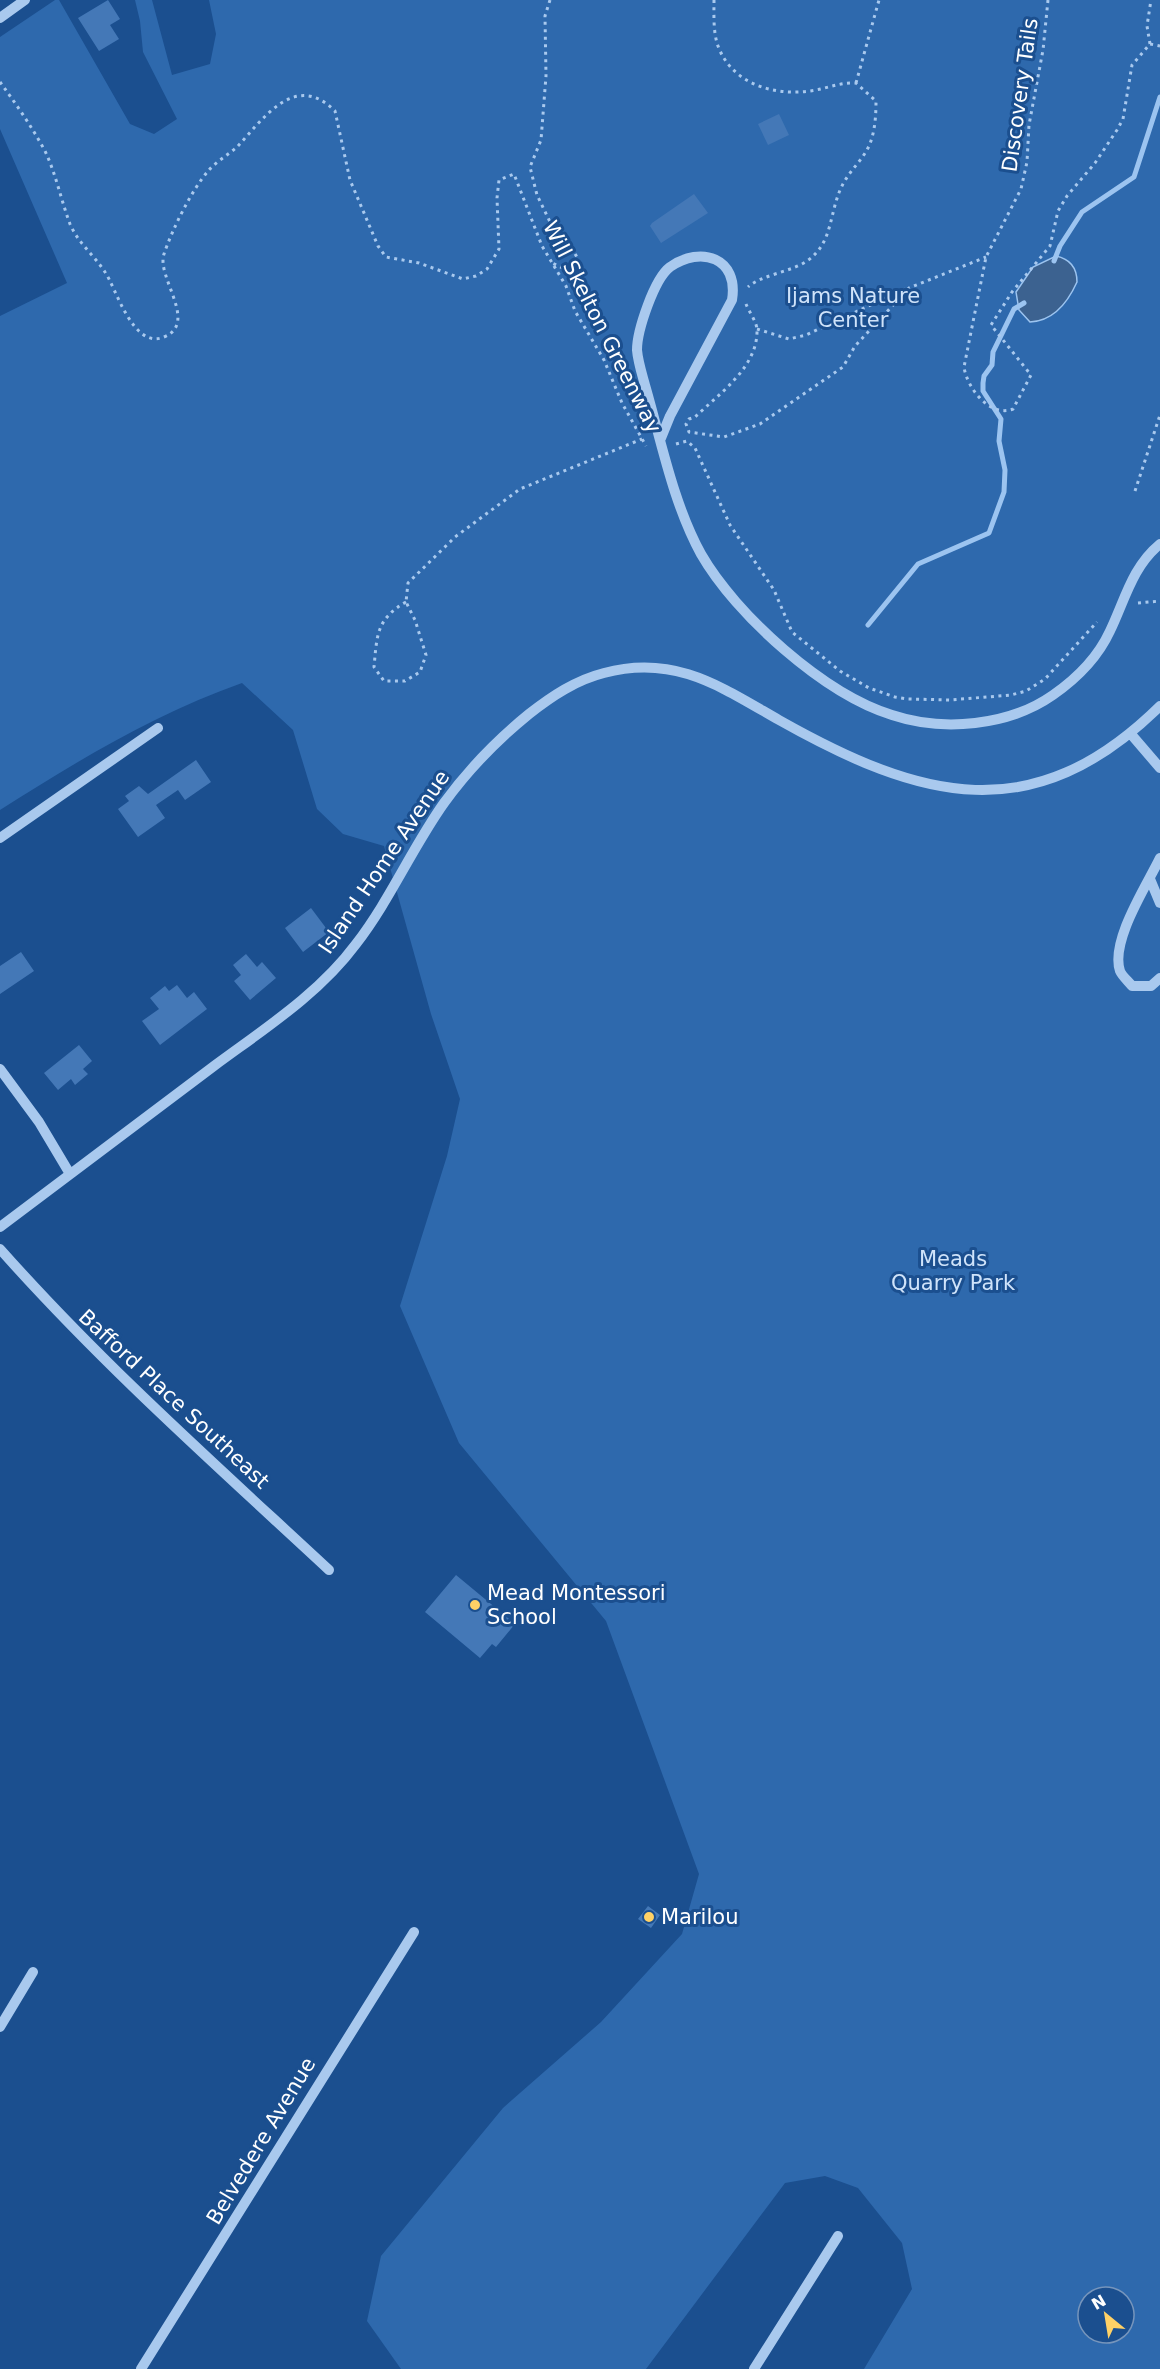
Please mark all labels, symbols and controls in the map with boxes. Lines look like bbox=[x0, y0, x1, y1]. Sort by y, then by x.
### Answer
street label: Discovery Tails bbox=[997, 16, 1043, 174]
street label: Will Skelton Greenway bbox=[538, 217, 666, 437]
park label: Ijams Nature Center bbox=[786, 284, 920, 332]
street label: Island Home Avenue bbox=[314, 766, 454, 958]
park label: Meads Quarry Park bbox=[891, 1247, 1016, 1295]
street label: Bafford Place Southeast bbox=[74, 1305, 274, 1493]
place label: Mead Montessori School bbox=[487, 1581, 666, 1629]
marker: Mead Montessori School bbox=[468, 1598, 482, 1612]
place label: Marilou bbox=[661, 1905, 738, 1929]
marker: Marilou bbox=[642, 1910, 656, 1924]
street label: Belvedere Avenue bbox=[202, 2053, 320, 2229]
north arrow bbox=[1076, 2285, 1136, 2345]
text: N bbox=[1088, 2291, 1109, 2314]

